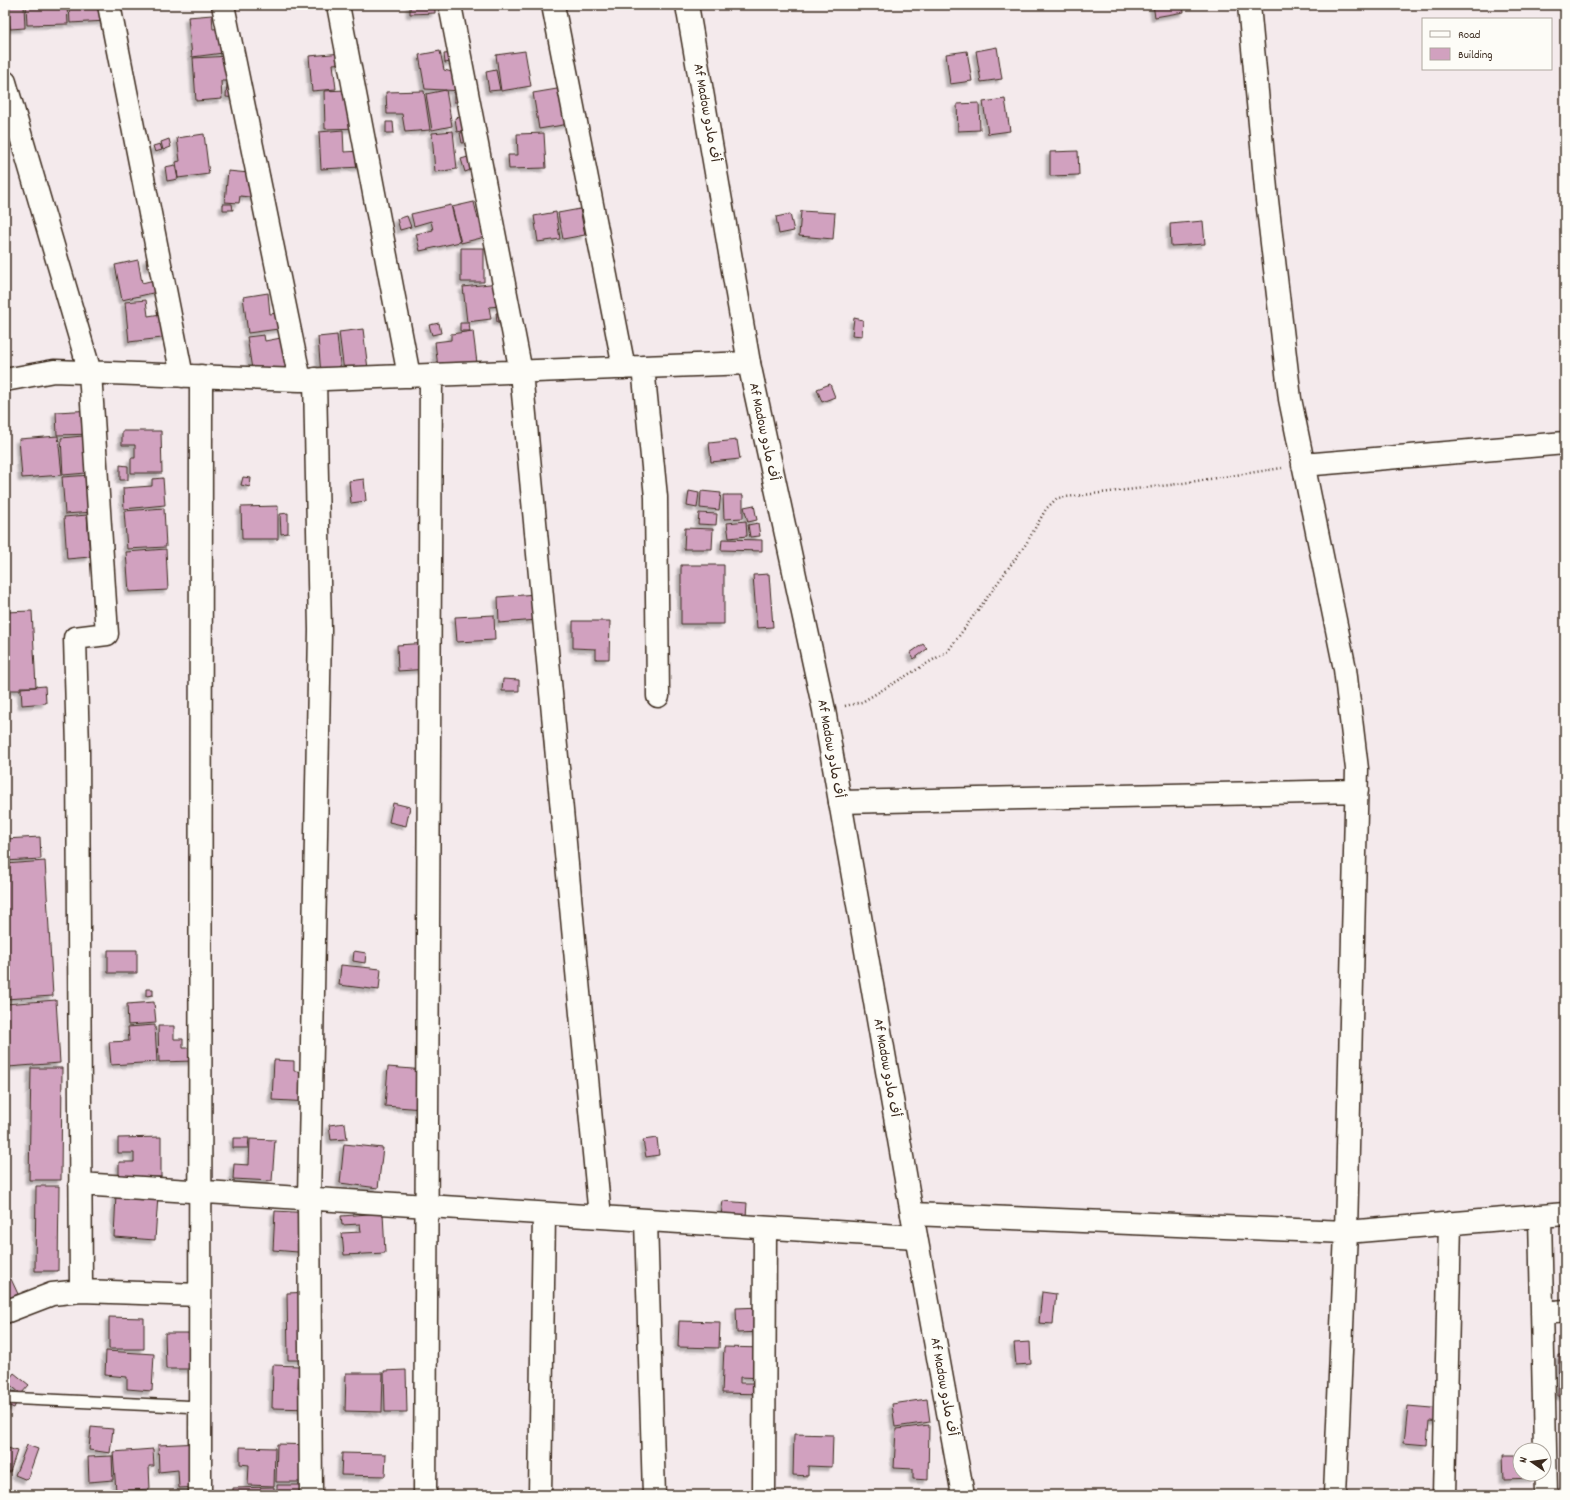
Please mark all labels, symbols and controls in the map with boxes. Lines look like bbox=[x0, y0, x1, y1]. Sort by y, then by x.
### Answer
legend bbox=[1422, 18, 1552, 70]
text: Road bbox=[1458, 27, 1480, 44]
text: Building bbox=[1458, 47, 1493, 64]
street label: Af Madow أف مادو bbox=[687, 62, 725, 164]
street label: Af Madow أف مادو bbox=[743, 381, 783, 483]
street label: Af Madow أف مادو bbox=[811, 698, 849, 800]
street label: Af Madow أف مادو bbox=[867, 1017, 905, 1119]
street label: Af Madow أف مادو bbox=[924, 1336, 962, 1438]
north arrow bbox=[1512, 1442, 1552, 1482]
text: N bbox=[1516, 1455, 1533, 1465]

